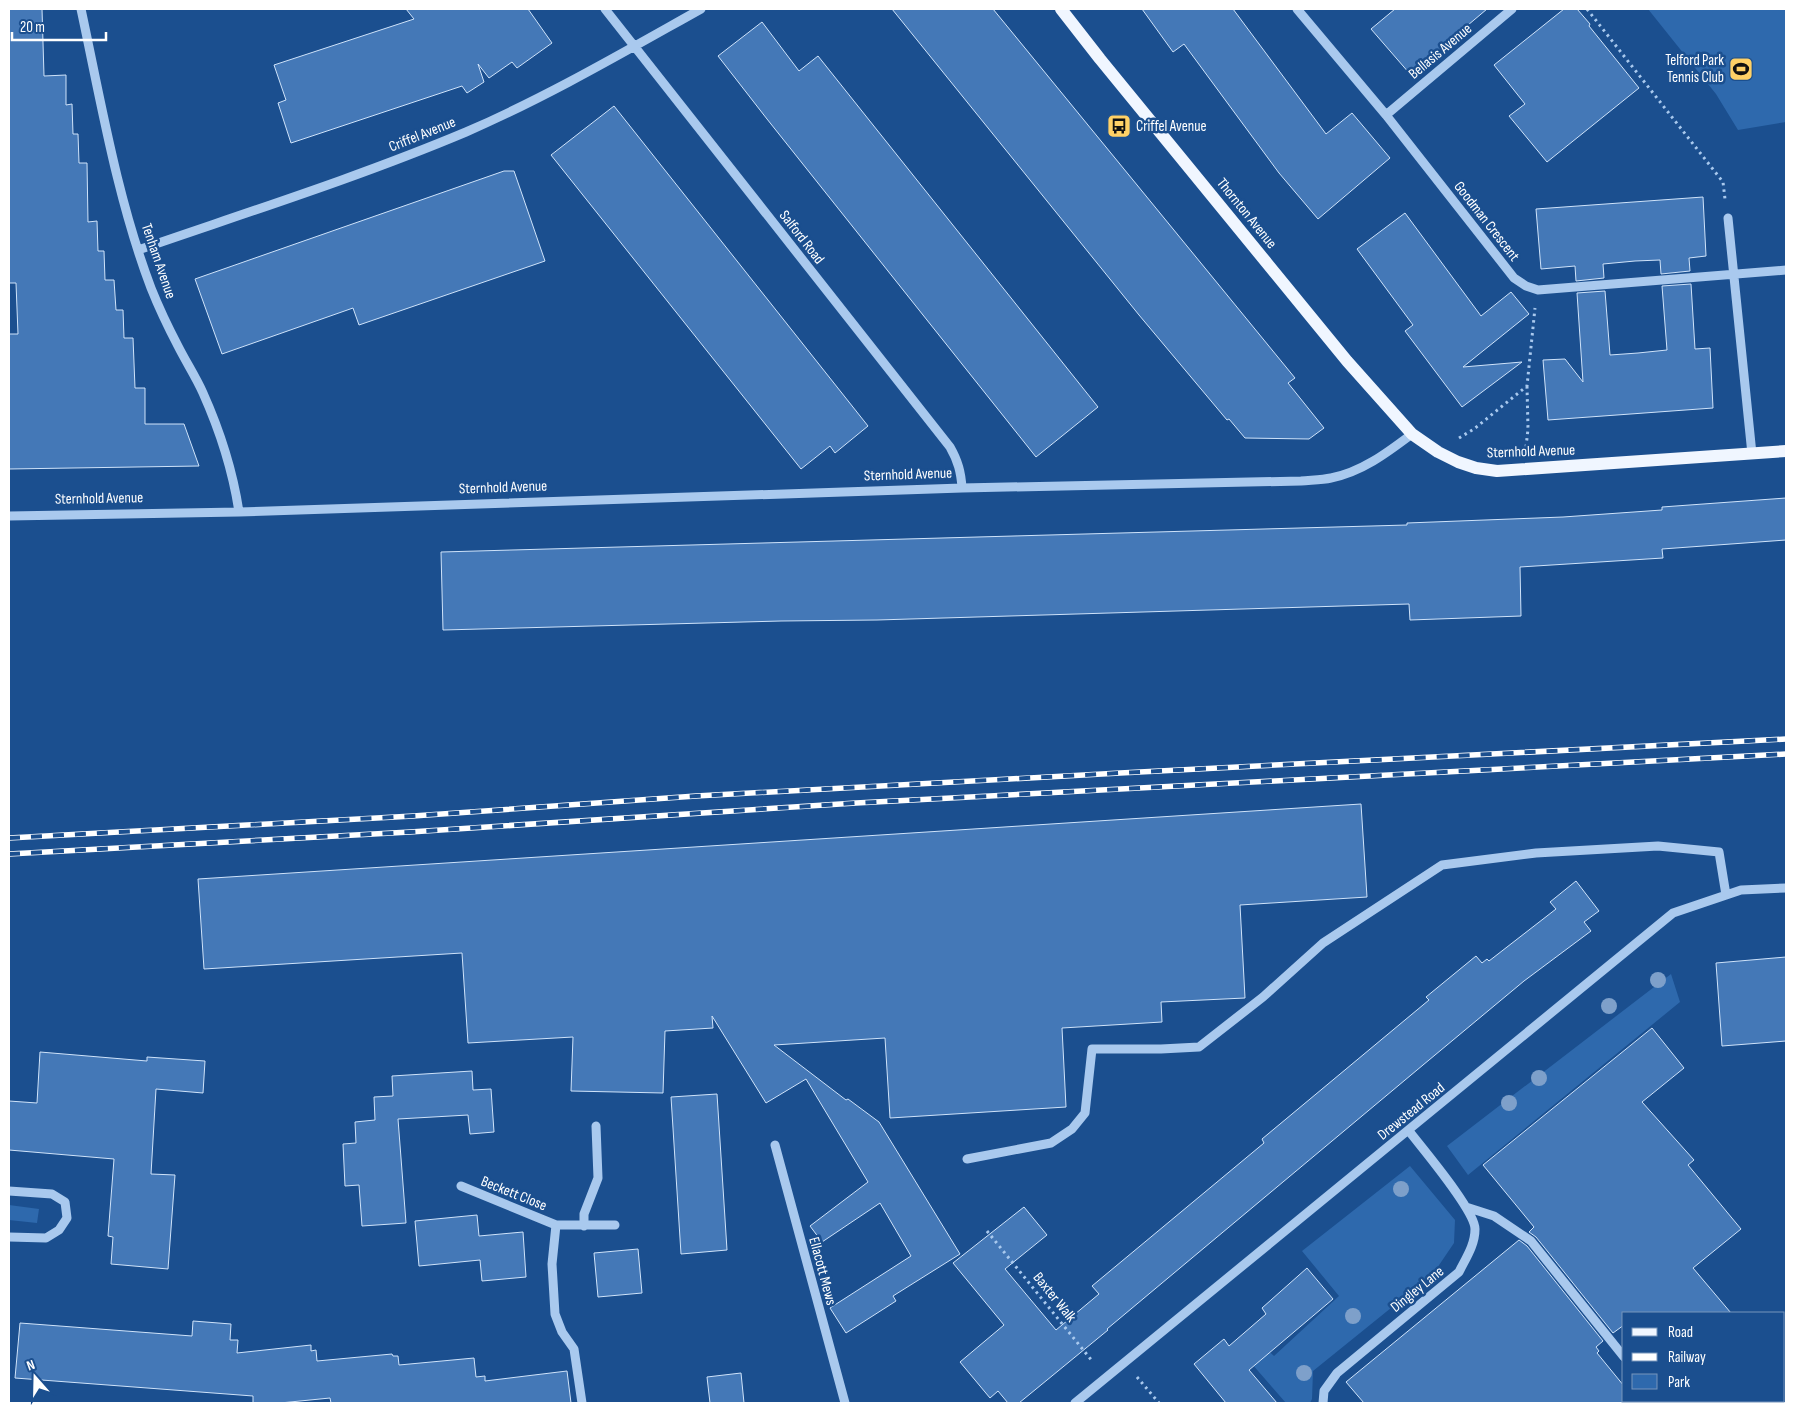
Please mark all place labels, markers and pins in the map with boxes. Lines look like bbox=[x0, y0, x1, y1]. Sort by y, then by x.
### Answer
place label: Telford Park Tennis Club bbox=[1665, 51, 1724, 87]
sports icon: Telford Park Tennis Club bbox=[1728, 56, 1754, 82]
bus stop icon: Criffel Avenue bbox=[1106, 113, 1132, 139]
place label: Criffel Avenue bbox=[1136, 117, 1206, 136]

